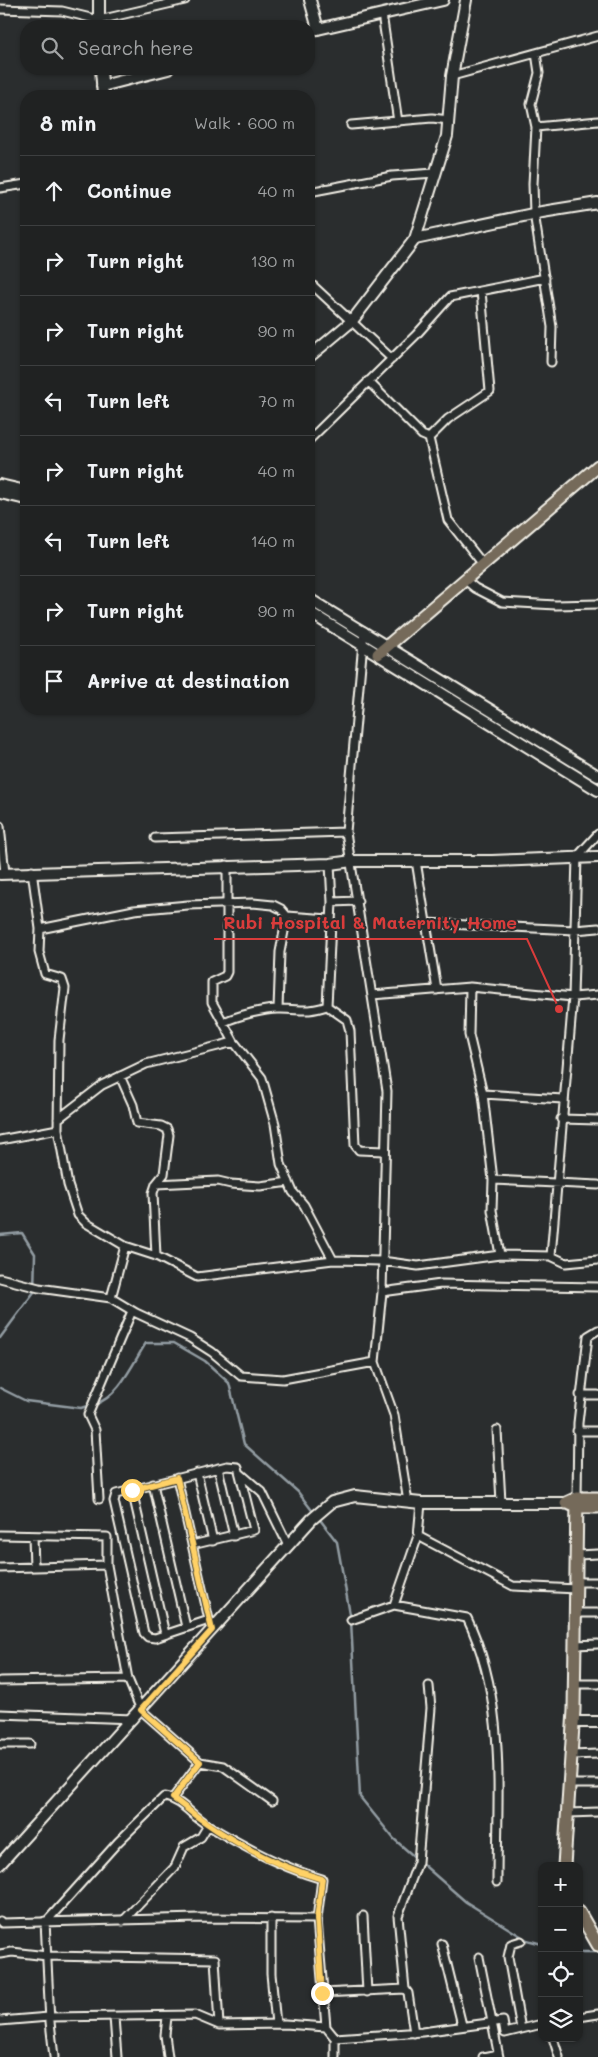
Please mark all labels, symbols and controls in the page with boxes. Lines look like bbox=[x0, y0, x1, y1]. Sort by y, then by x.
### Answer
search box bbox=[20, 20, 315, 75]
icon: search bbox=[38, 34, 66, 62]
text: Search here bbox=[78, 35, 194, 60]
text: 8 min bbox=[40, 109, 96, 136]
text: Walk · 600 m bbox=[194, 112, 295, 133]
icon: ahead bbox=[40, 177, 68, 205]
text: Continue bbox=[87, 178, 172, 203]
text: 40 m bbox=[258, 180, 295, 201]
icon: right bbox=[40, 247, 68, 275]
text: Turn right bbox=[87, 248, 184, 273]
text: 130 m bbox=[251, 250, 295, 271]
icon: right bbox=[40, 317, 68, 345]
text: Turn right bbox=[87, 318, 184, 343]
text: 90 m bbox=[258, 320, 295, 341]
icon: left bbox=[40, 387, 68, 415]
text: Turn left bbox=[87, 388, 170, 413]
text: 70 m bbox=[258, 390, 295, 411]
icon: right bbox=[40, 457, 68, 485]
text: Turn right bbox=[87, 458, 184, 483]
text: 40 m bbox=[258, 460, 295, 481]
icon: left bbox=[40, 527, 68, 555]
text: Turn left bbox=[87, 528, 170, 553]
text: 140 m bbox=[251, 530, 295, 551]
icon: right bbox=[40, 597, 68, 625]
text: Turn right bbox=[87, 598, 184, 623]
text: 90 m bbox=[258, 600, 295, 621]
icon: arrive bbox=[40, 667, 68, 695]
text: Arrive at destination bbox=[87, 668, 290, 693]
callout: Rubi Hospital & Maternity Home bbox=[214, 906, 527, 939]
text: Rubi Hospital & Maternity Home bbox=[223, 910, 517, 934]
route start bbox=[121, 1479, 144, 1502]
map controls bbox=[538, 1862, 583, 2042]
button: + bbox=[538, 1862, 583, 1907]
button: − bbox=[538, 1907, 583, 1952]
button: locate bbox=[538, 1952, 583, 1997]
route end bbox=[311, 1982, 334, 2005]
button: layers bbox=[538, 1997, 583, 2042]

